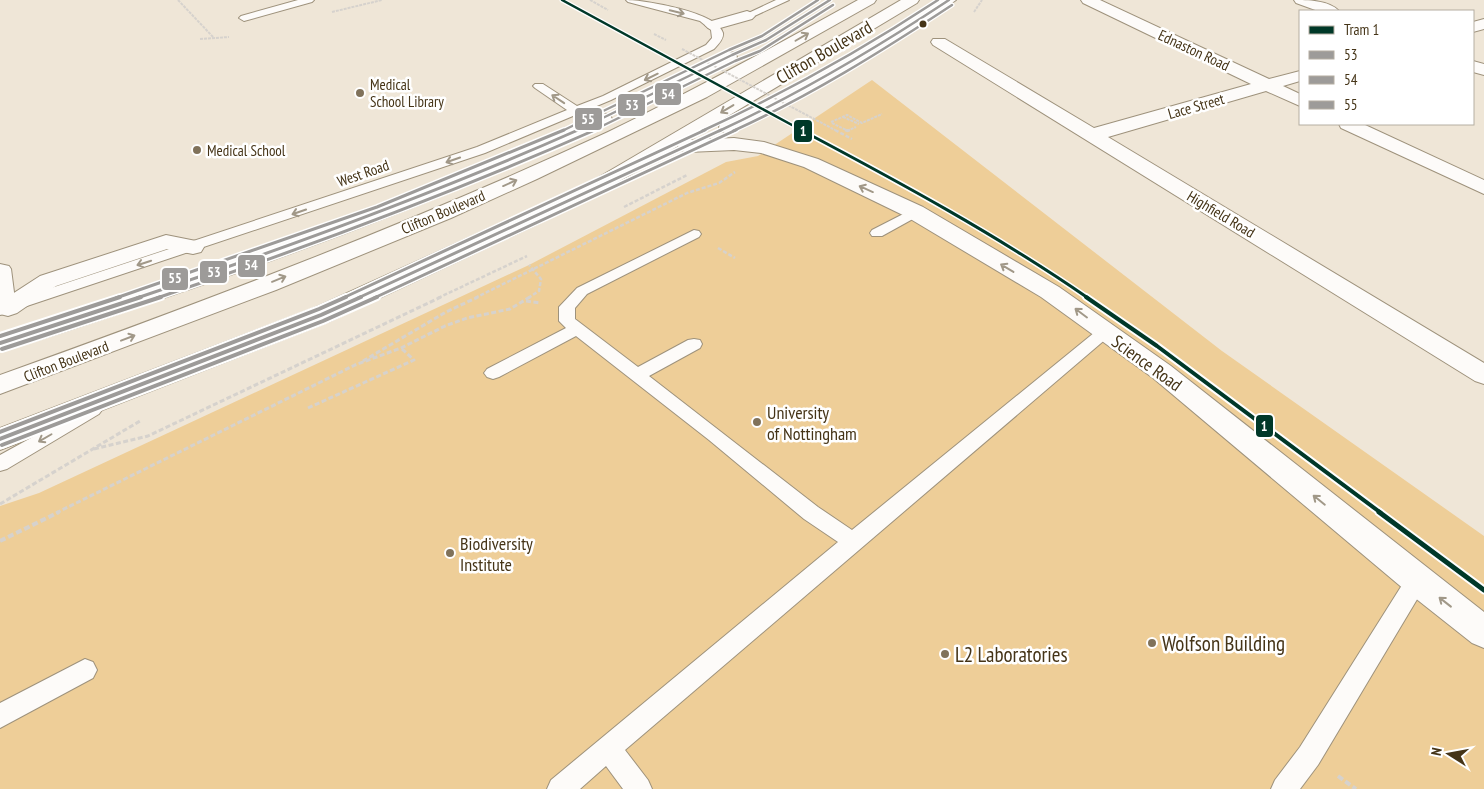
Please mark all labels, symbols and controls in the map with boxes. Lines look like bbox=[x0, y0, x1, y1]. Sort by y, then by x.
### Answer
one-way arrow bbox=[669, 8, 685, 17]
legend bbox=[1299, 10, 1474, 125]
street label: Clifton Boulevard bbox=[772, 15, 876, 89]
unlabelled marker bbox=[918, 19, 928, 29]
text: Tram 1 bbox=[1344, 20, 1379, 39]
street label: Ednaston Road bbox=[1155, 25, 1233, 75]
one-way arrow bbox=[795, 32, 809, 42]
text: 53 bbox=[1344, 45, 1358, 64]
text: 54 bbox=[1344, 70, 1358, 89]
one-way arrow bbox=[644, 73, 659, 82]
place label: Medical School Library bbox=[370, 75, 444, 111]
line badge: 54 bbox=[654, 82, 682, 106]
text: 54 bbox=[661, 85, 675, 103]
marker: Medical School Library bbox=[354, 87, 366, 99]
street label: Lace Street bbox=[1166, 89, 1226, 123]
line badge: 53 bbox=[617, 93, 646, 117]
one-way arrow bbox=[551, 94, 565, 104]
text: 55 bbox=[1344, 95, 1358, 114]
text: 53 bbox=[625, 96, 639, 114]
one-way arrow bbox=[720, 105, 734, 115]
line badge: 55 bbox=[574, 107, 603, 131]
text: 55 bbox=[581, 110, 595, 128]
line badge: 1 bbox=[793, 119, 813, 143]
text: 1 bbox=[800, 122, 806, 140]
place label: Medical School bbox=[207, 141, 286, 160]
marker: Medical School bbox=[191, 144, 203, 156]
street label: West Road bbox=[335, 155, 391, 191]
one-way arrow bbox=[445, 156, 461, 165]
one-way arrow bbox=[502, 178, 517, 188]
one-way arrow bbox=[859, 184, 874, 194]
street label: Clifton Boulevard bbox=[398, 186, 488, 238]
street label: Highfield Road bbox=[1184, 186, 1258, 242]
one-way arrow bbox=[291, 208, 307, 217]
line badge: 54 bbox=[237, 254, 266, 278]
text: 54 bbox=[244, 256, 258, 274]
one-way arrow bbox=[137, 259, 153, 269]
line badge: 53 bbox=[199, 260, 228, 284]
text: 53 bbox=[207, 263, 221, 281]
one-way arrow bbox=[1001, 263, 1015, 273]
line badge: 55 bbox=[161, 267, 189, 291]
text: 55 bbox=[168, 269, 182, 287]
one-way arrow bbox=[271, 274, 286, 283]
one-way arrow bbox=[1074, 308, 1088, 318]
street label: Science Road bbox=[1107, 330, 1187, 396]
one-way arrow bbox=[119, 333, 135, 342]
street label: Clifton Boulevard bbox=[21, 336, 111, 386]
place label: University of Nottingham bbox=[767, 401, 857, 445]
line badge: 1 bbox=[1255, 414, 1274, 438]
marker: University of Nottingham bbox=[751, 416, 763, 428]
text: 1 bbox=[1261, 417, 1267, 435]
one-way arrow bbox=[37, 433, 52, 443]
one-way arrow bbox=[1313, 494, 1326, 505]
place label: Biodiversity Institute bbox=[460, 532, 533, 576]
marker: Biodiversity Institute bbox=[444, 547, 456, 559]
one-way arrow bbox=[1438, 597, 1452, 607]
place label: Wolfson Building bbox=[1162, 630, 1285, 657]
marker: Wolfson Building bbox=[1146, 637, 1158, 649]
place label: L2 Laboratories bbox=[955, 641, 1068, 668]
marker: L2 Laboratories bbox=[939, 648, 951, 660]
north arrow bbox=[1424, 729, 1474, 779]
text: N bbox=[1427, 746, 1446, 757]

